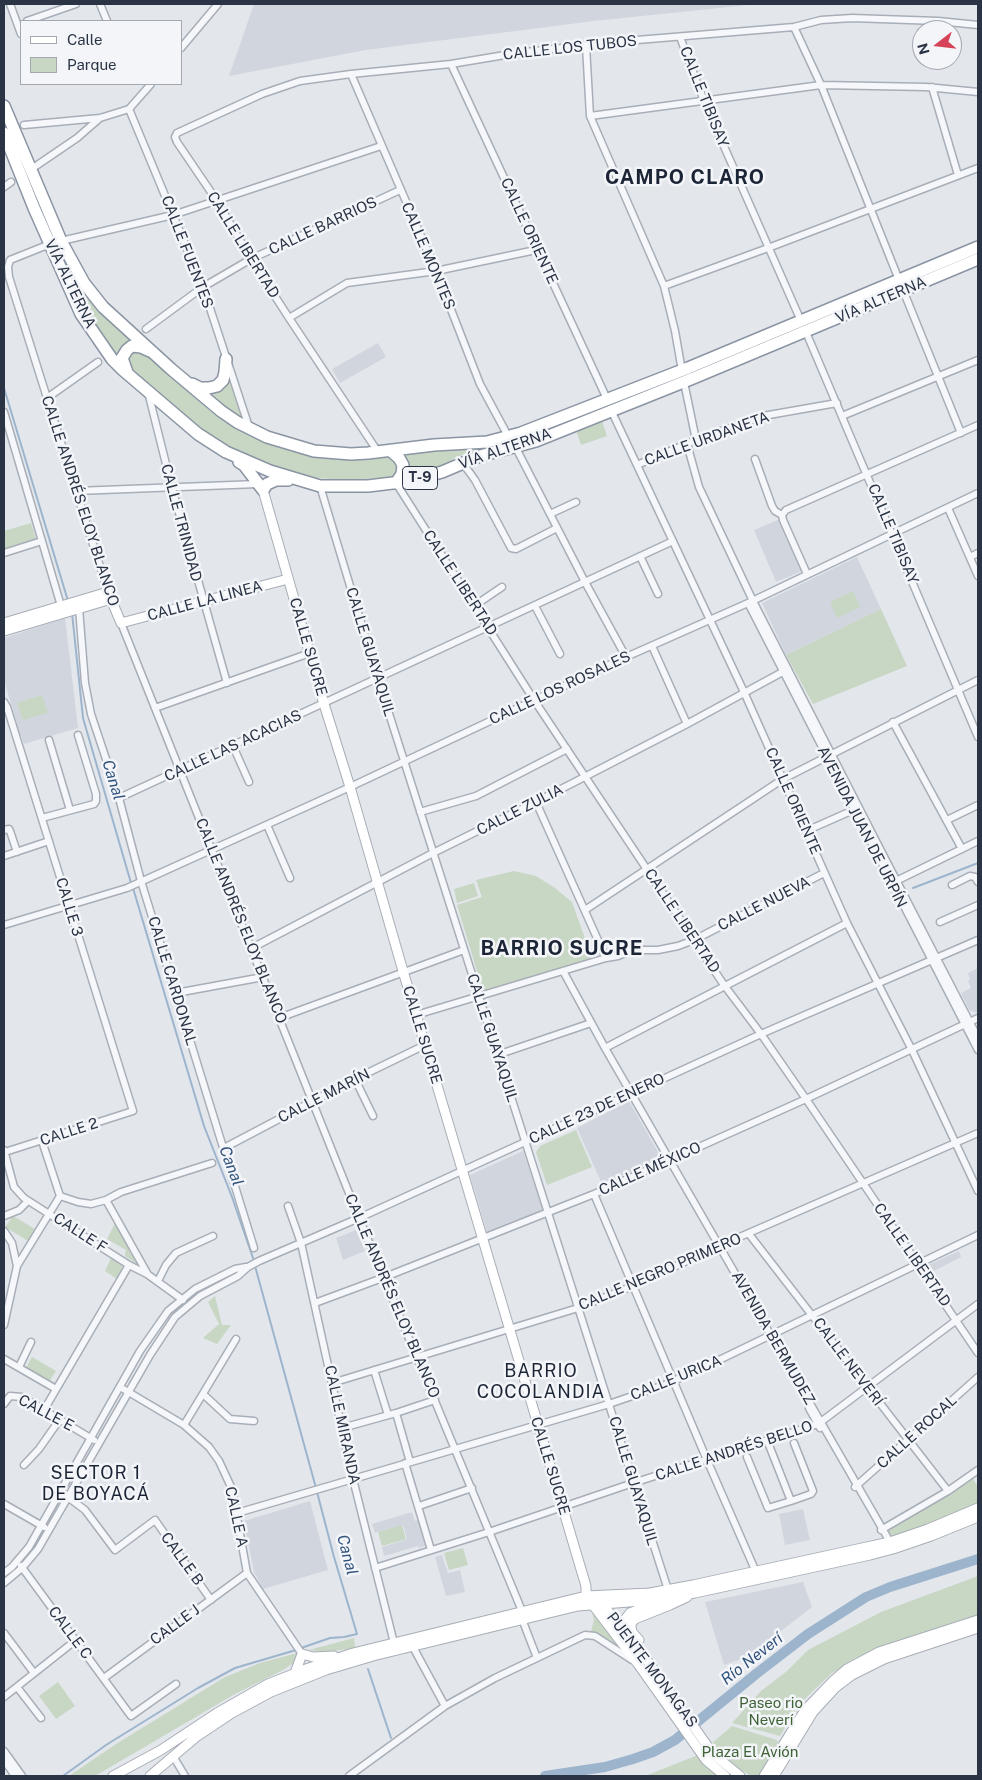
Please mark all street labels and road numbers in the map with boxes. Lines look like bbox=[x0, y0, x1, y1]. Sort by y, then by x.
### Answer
street label: CALLE LOS TUBOS bbox=[502, 32, 638, 64]
street label: CALLE TIBISAY bbox=[676, 44, 732, 150]
street label: CALLE ORIENTE bbox=[496, 175, 562, 287]
street label: CALLE LIBERTAD bbox=[203, 188, 283, 302]
street label: CALLE FUENTES bbox=[157, 193, 217, 311]
street label: CALLE BARRIOS bbox=[266, 193, 380, 259]
street label: CALLE MONTES bbox=[397, 200, 459, 312]
street label: VÍA ALTERNA bbox=[41, 236, 99, 332]
street label: VÍA ALTERNA bbox=[833, 273, 929, 327]
street label: CALLE ANDRÉS ELOY BLANCO bbox=[37, 394, 123, 608]
street label: CALLE URDANETA bbox=[642, 408, 772, 470]
street label: VÍA ALTERNA bbox=[456, 425, 554, 473]
street label: CALLE TRINIDAD bbox=[157, 462, 205, 584]
road number: T-9 bbox=[402, 466, 438, 489]
street label: CALLE TIBISAY bbox=[864, 481, 922, 587]
street label: CALLE LIBERTAD bbox=[419, 527, 501, 639]
street label: CALLE LA LINEA bbox=[146, 577, 264, 625]
street label: CALLE GUAYAQUIL bbox=[342, 585, 398, 719]
street label: CALLE SUCRE bbox=[285, 596, 331, 698]
street label: CALLE LOS ROSALES bbox=[487, 647, 633, 729]
street label: CALLE LAS ACACIAS bbox=[161, 706, 305, 786]
street label: AVENIDA JUAN DE URPÍN bbox=[813, 743, 911, 911]
street label: CALLE ORIENTE bbox=[761, 745, 825, 857]
street label: CALLE ZULIA bbox=[474, 780, 566, 840]
street label: CALLE ANDRÉS ELOY BLANCO bbox=[191, 816, 291, 1026]
street label: CALLE LIBERTAD bbox=[640, 865, 724, 977]
street label: CALLE NUEVA bbox=[715, 873, 813, 935]
street label: CALLE 3 bbox=[52, 875, 86, 939]
street label: CALLE CARDONAL bbox=[144, 914, 200, 1048]
street label: CALLE GUAYAQUIL bbox=[463, 971, 521, 1105]
street label: CALLE SUCRE bbox=[399, 984, 445, 1086]
street label: CALLE MARÍN bbox=[275, 1065, 373, 1127]
street label: CALLE 23 DE ENERO bbox=[526, 1070, 668, 1148]
street label: CALLE 2 bbox=[38, 1114, 100, 1150]
street label: CALLE MÉXICO bbox=[596, 1138, 704, 1200]
street label: CALLE ANDRÉS ELOY BLANCO bbox=[341, 1191, 443, 1401]
street label: CALLE LIBERTAD bbox=[870, 1200, 954, 1310]
street label: CALLE F bbox=[50, 1209, 110, 1257]
street label: CALLE NEGRO PRIMERO bbox=[576, 1230, 744, 1314]
street label: AVENIDA BERMUDEZ bbox=[727, 1268, 819, 1408]
street label: CALLE NEVERÍ bbox=[809, 1314, 887, 1410]
street label: CALLE URICA bbox=[628, 1352, 724, 1404]
street label: CALLE MIRANDA bbox=[321, 1364, 363, 1486]
street label: CALLE E bbox=[15, 1391, 77, 1435]
street label: CALLE ROCAL bbox=[873, 1391, 961, 1473]
street label: CALLE GUAYAQUIL bbox=[605, 1414, 661, 1548]
street label: CALLE SUCRE bbox=[527, 1415, 573, 1517]
street label: CALLE ANDRÉS BELLO bbox=[653, 1417, 815, 1485]
street label: CALLE A bbox=[221, 1485, 251, 1549]
street label: CALLE B bbox=[157, 1529, 207, 1589]
street label: CALLE J bbox=[147, 1601, 203, 1649]
street label: CALLE C bbox=[44, 1603, 96, 1663]
street label: PUENTE MONAGAS bbox=[603, 1609, 701, 1731]

